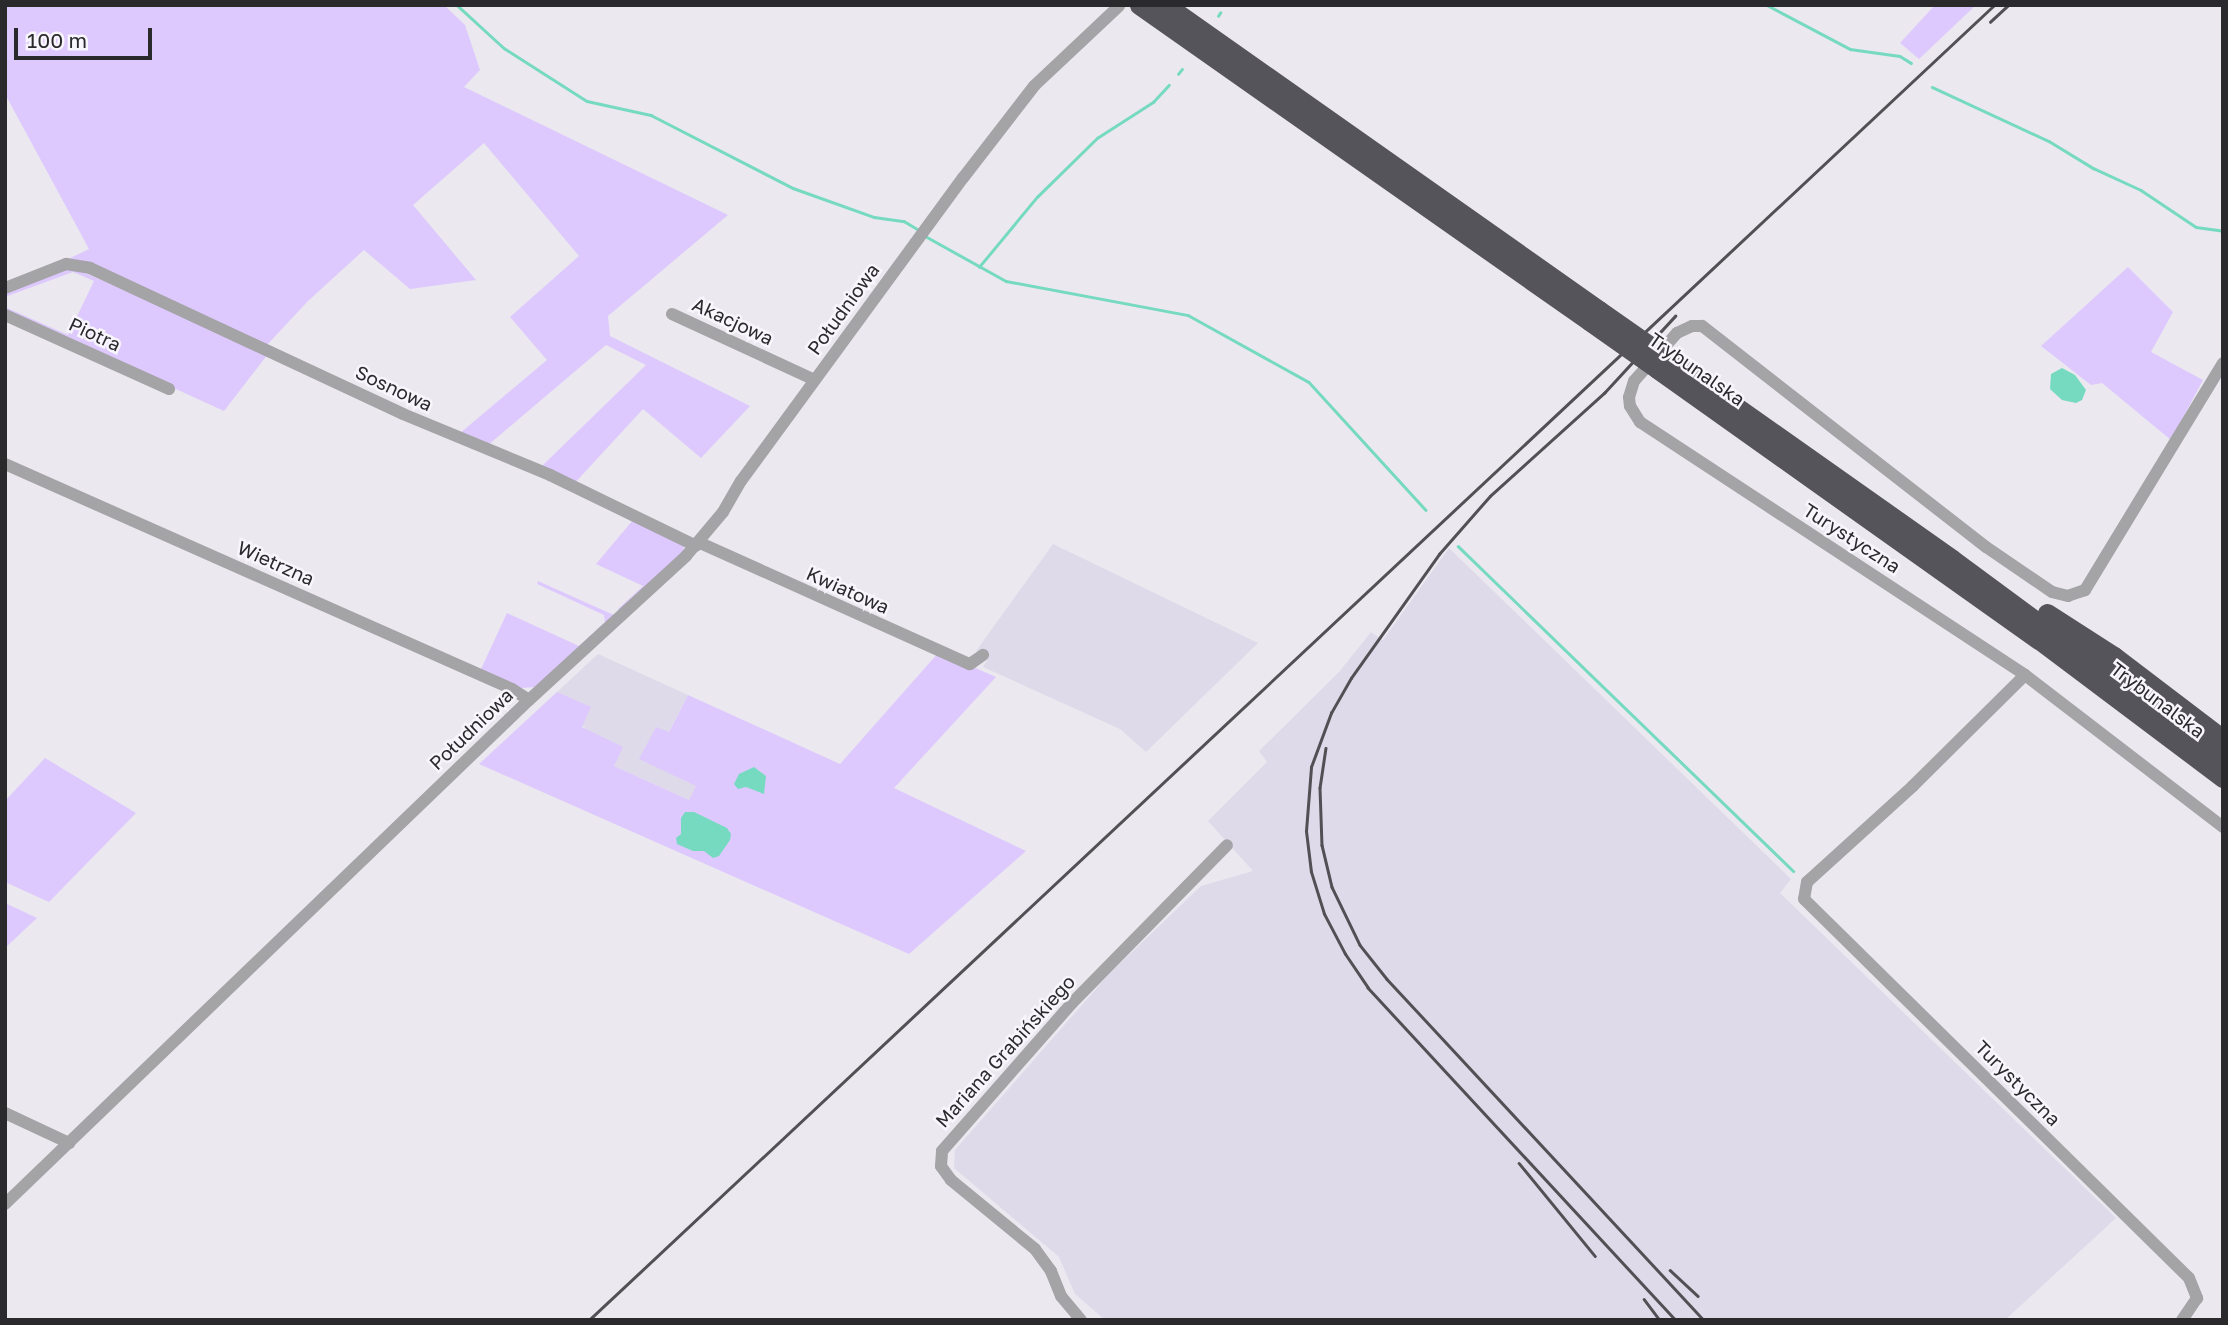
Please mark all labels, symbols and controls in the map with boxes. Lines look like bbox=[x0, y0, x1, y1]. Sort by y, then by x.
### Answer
scale bar bbox=[18, 14, 156, 58]
text: 100 m bbox=[27, 27, 87, 53]
street label: Południowa bbox=[802, 259, 884, 359]
street label: Akacjowa bbox=[689, 292, 777, 350]
street label: Piotra bbox=[65, 312, 125, 356]
street label: Trybunalska bbox=[1645, 328, 1749, 410]
street label: Sosnowa bbox=[352, 360, 436, 416]
street label: Turystyczna bbox=[1799, 498, 1905, 578]
street label: Wietrzna bbox=[234, 536, 318, 590]
street label: Kwiatowa bbox=[803, 562, 893, 618]
street label: Trybunalska bbox=[2107, 657, 2209, 743]
street label: Południowa bbox=[425, 684, 517, 774]
street label: Mariana Grabińskiego bbox=[931, 970, 1079, 1132]
street label: Turystyczna bbox=[1971, 1036, 2065, 1130]

